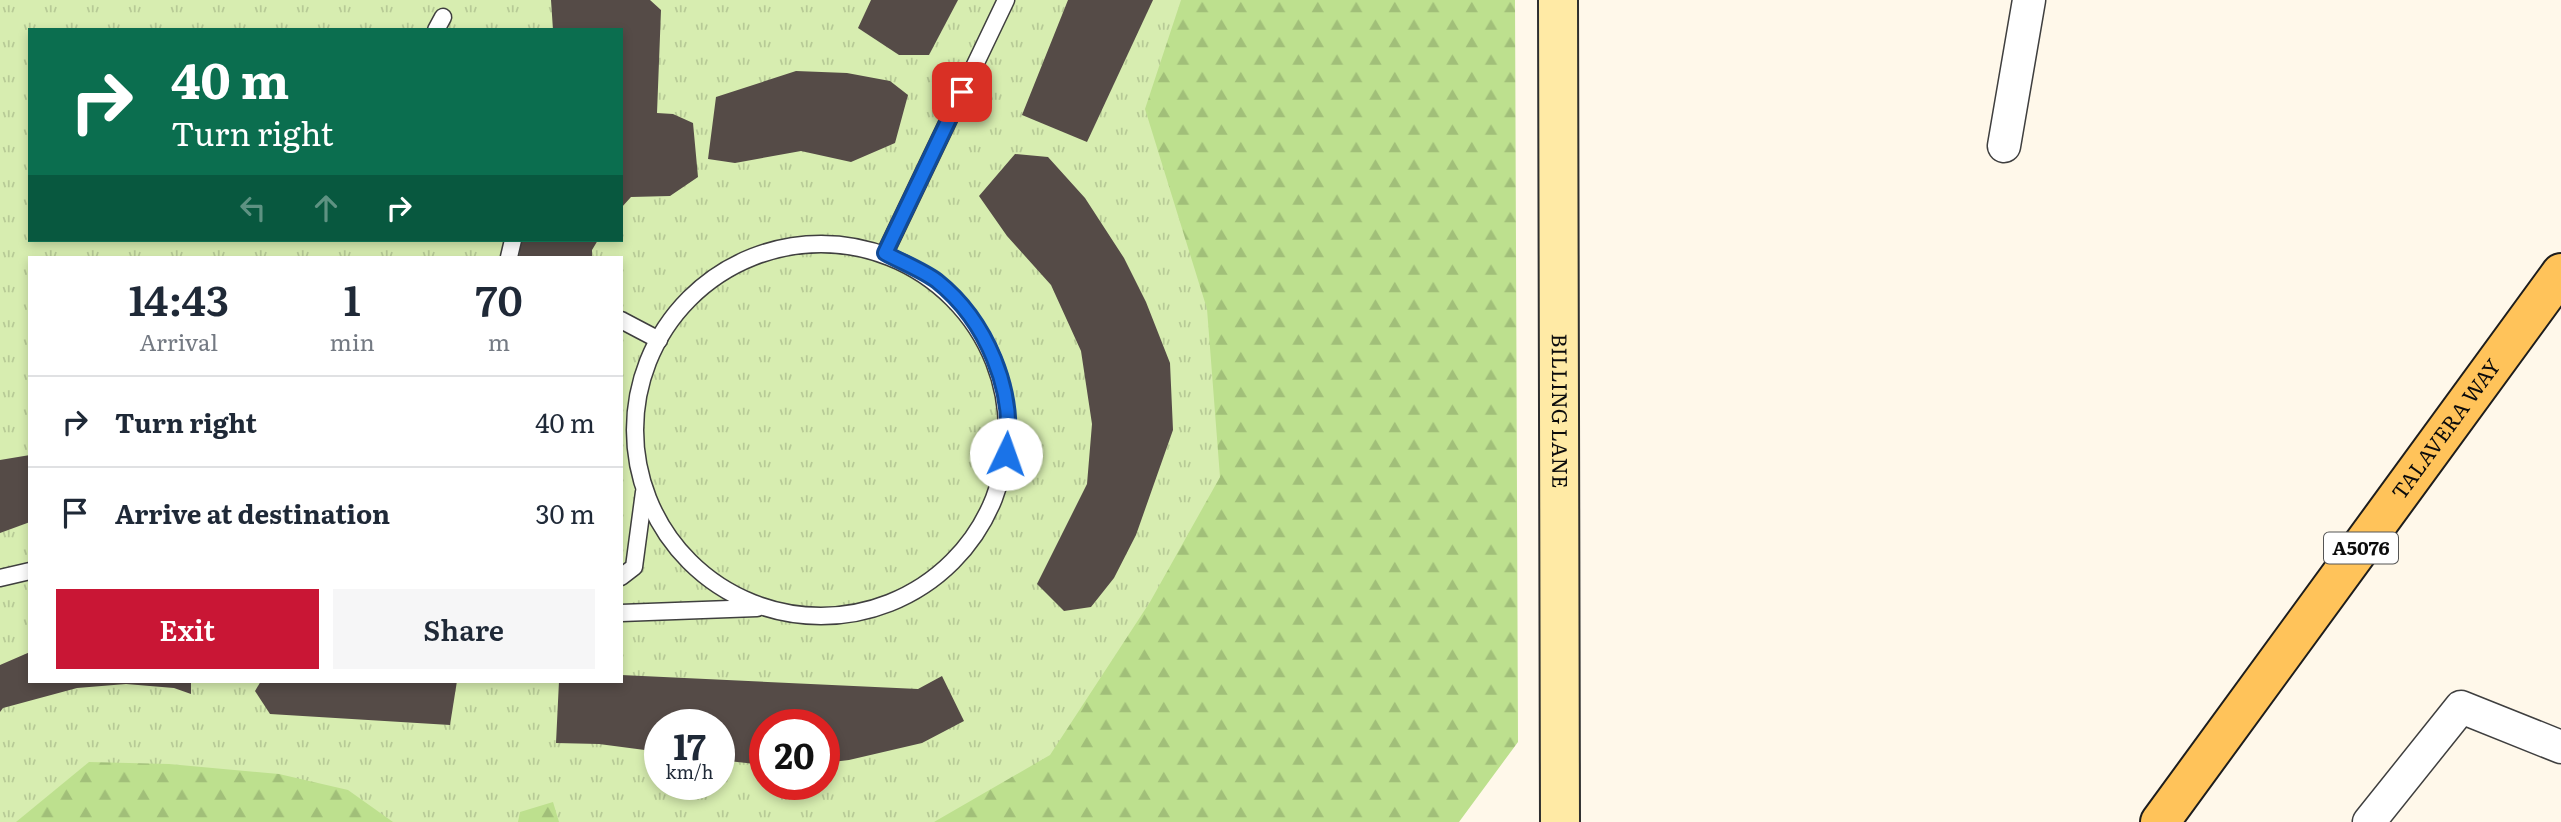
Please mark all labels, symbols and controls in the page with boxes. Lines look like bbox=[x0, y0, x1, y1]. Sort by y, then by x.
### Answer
text: 40 m bbox=[171, 41, 289, 114]
icon: right bbox=[56, 56, 147, 147]
pin bbox=[932, 62, 992, 122]
icon: arrive bbox=[943, 73, 981, 111]
text: Turn right bbox=[171, 108, 333, 156]
icon: left bbox=[234, 189, 272, 227]
icon: ahead bbox=[307, 189, 345, 227]
icon: right bbox=[380, 189, 418, 227]
text: 14:43 bbox=[128, 267, 229, 329]
text: 1 bbox=[344, 267, 361, 329]
text: 70 bbox=[475, 267, 523, 329]
text: Arrival bbox=[140, 324, 218, 358]
text: min bbox=[330, 324, 375, 358]
text: m bbox=[488, 324, 510, 358]
street label: BILLING LANE bbox=[1546, 333, 1577, 488]
street label: TALAVERA WAY bbox=[2383, 351, 2507, 505]
text: Turn right bbox=[115, 402, 257, 441]
text: 40 m bbox=[535, 402, 595, 441]
icon: right bbox=[56, 403, 94, 441]
position arrow bbox=[969, 417, 1043, 491]
text: Arrive at destination bbox=[115, 493, 390, 532]
text: 30 m bbox=[535, 493, 595, 532]
icon: arrive bbox=[56, 494, 94, 532]
road number: A5076 bbox=[2324, 533, 2398, 564]
button: Exit bbox=[56, 589, 319, 669]
button: Share bbox=[333, 589, 595, 669]
speed limit sign: 20 bbox=[749, 709, 840, 800]
text: 17 bbox=[673, 719, 706, 771]
text: km/h bbox=[666, 758, 713, 785]

